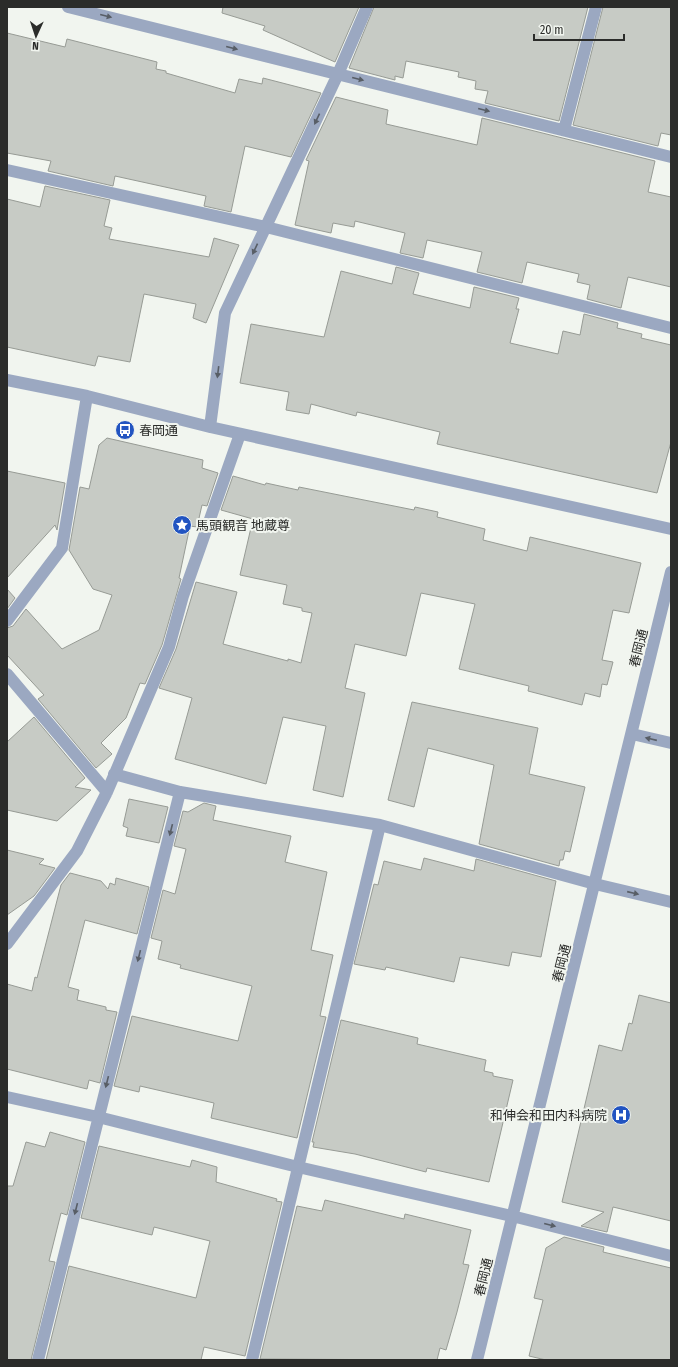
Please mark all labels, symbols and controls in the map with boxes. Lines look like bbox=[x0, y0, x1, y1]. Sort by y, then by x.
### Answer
one-way arrow bbox=[100, 14, 112, 20]
north arrow bbox=[16, 16, 56, 56]
scale bar bbox=[534, 16, 624, 42]
text: 20 m bbox=[540, 23, 564, 37]
text: N bbox=[32, 39, 39, 52]
one-way arrow bbox=[226, 45, 238, 51]
one-way arrow bbox=[352, 76, 364, 82]
one-way arrow bbox=[478, 108, 490, 114]
one-way arrow bbox=[314, 113, 320, 125]
one-way arrow bbox=[252, 244, 258, 255]
one-way arrow bbox=[214, 366, 221, 378]
bus stop icon: 春岡通 bbox=[114, 419, 136, 441]
place label: 春岡通 bbox=[139, 423, 178, 438]
place icon: 馬頭観音 地蔵尊 bbox=[171, 514, 193, 536]
place label: 馬頭観音 地蔵尊 bbox=[196, 518, 290, 533]
street label: 春岡通 bbox=[626, 627, 650, 669]
one-way arrow bbox=[645, 735, 658, 741]
one-way arrow bbox=[167, 824, 173, 836]
one-way arrow bbox=[627, 890, 639, 896]
street label: 春岡通 bbox=[549, 942, 573, 984]
one-way arrow bbox=[135, 950, 141, 963]
one-way arrow bbox=[104, 1077, 110, 1089]
hospital icon: 和伸会和田内科病院 bbox=[610, 1104, 632, 1126]
place label: 和伸会和田内科病院 bbox=[490, 1108, 607, 1123]
one-way arrow bbox=[72, 1202, 78, 1215]
one-way arrow bbox=[544, 1223, 556, 1229]
street label: 春岡通 bbox=[471, 1256, 495, 1298]

